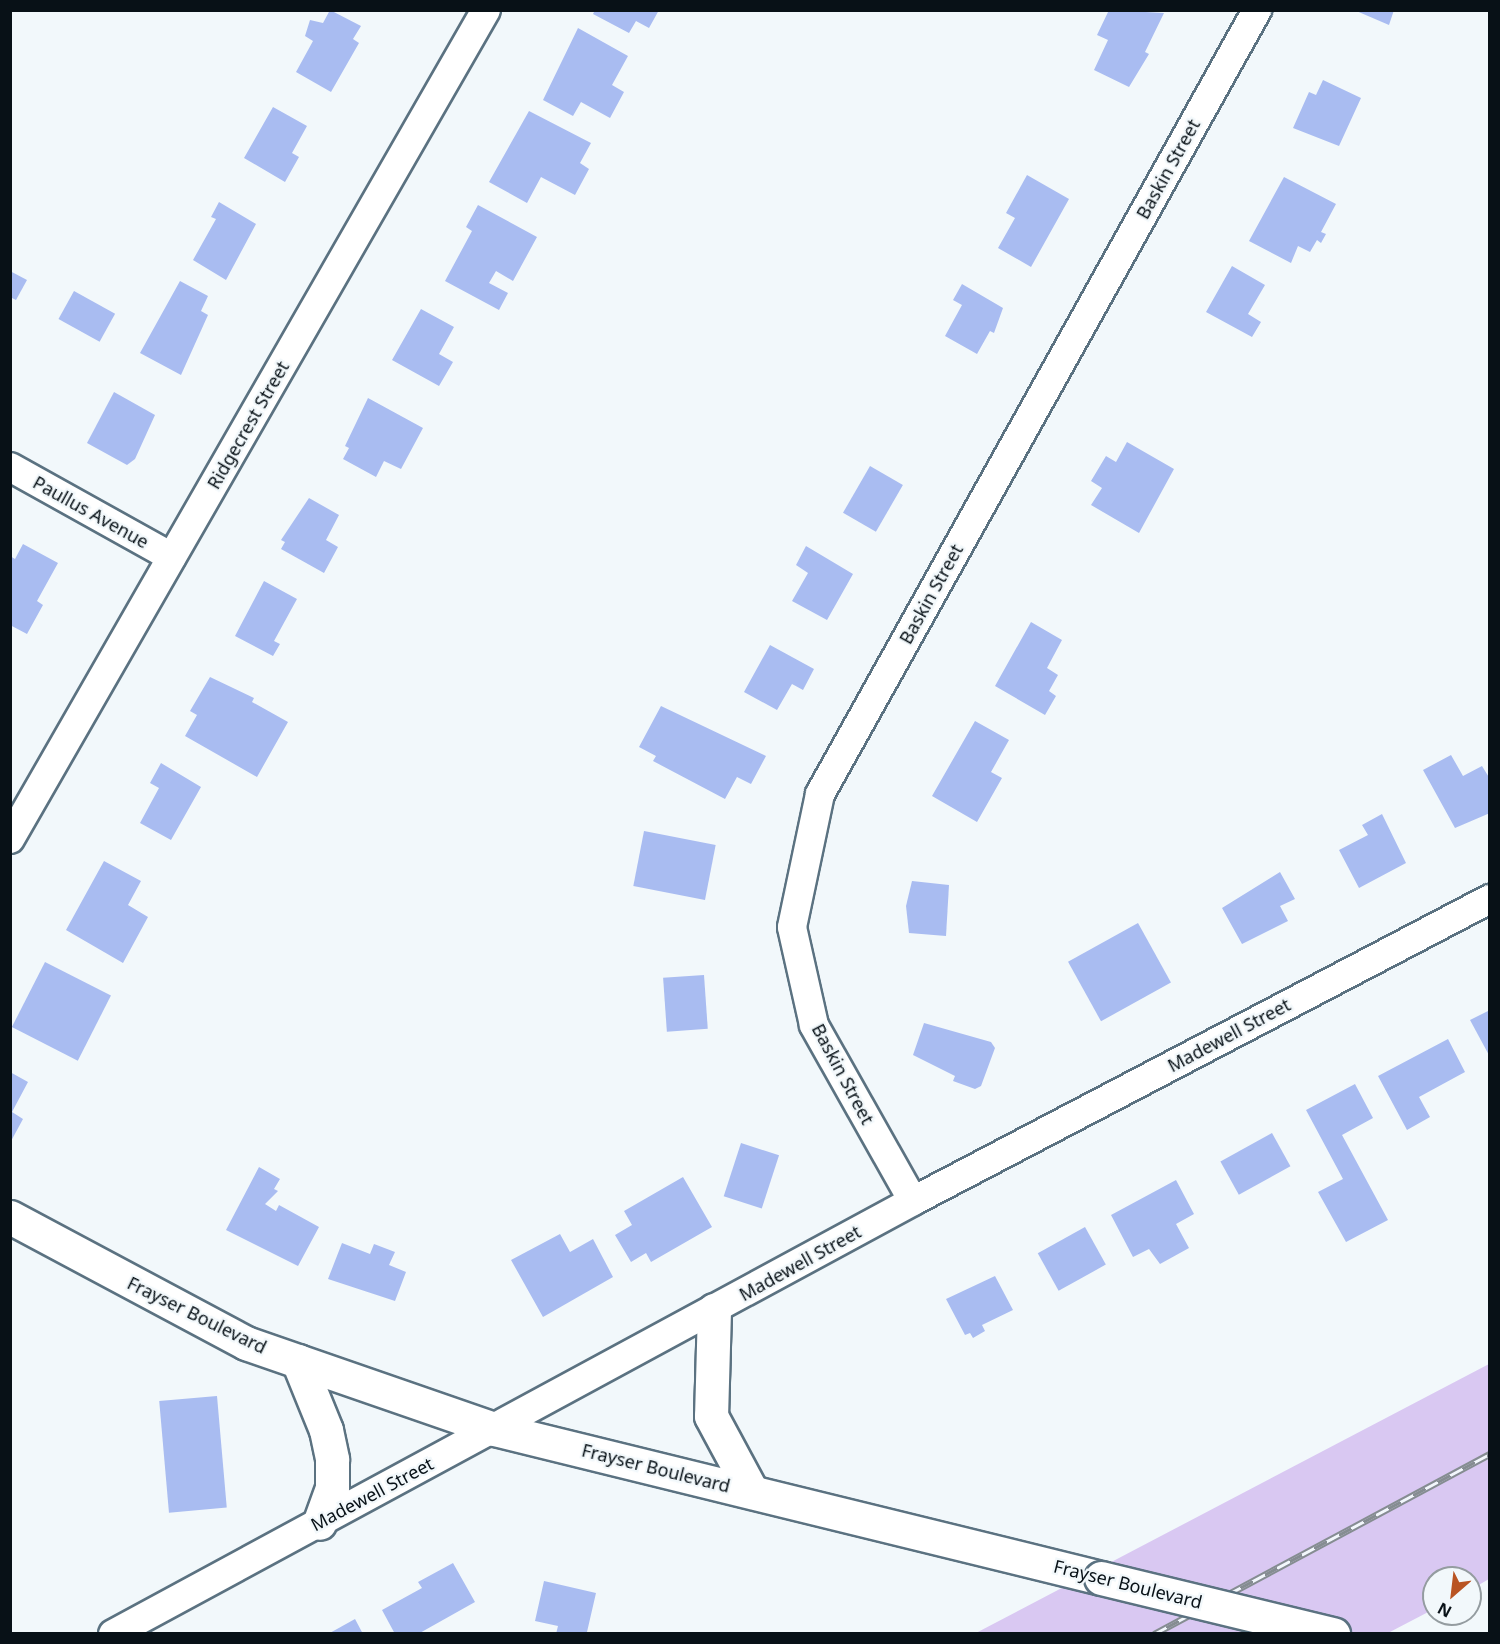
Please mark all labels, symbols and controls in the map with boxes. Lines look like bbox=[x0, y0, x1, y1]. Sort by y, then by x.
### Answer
street label: Baskin Street bbox=[1132, 115, 1204, 223]
street label: Ridgecrest Street bbox=[203, 357, 293, 493]
street label: Paullus Avenue bbox=[29, 471, 153, 553]
street label: Baskin Street bbox=[895, 540, 967, 648]
street label: Madewell Street bbox=[1164, 994, 1294, 1076]
street label: Baskin Street bbox=[807, 1020, 879, 1128]
street label: Madewell Street bbox=[735, 1221, 865, 1305]
street label: Frayser Boulevard bbox=[124, 1272, 270, 1358]
street label: Frayser Boulevard bbox=[580, 1439, 732, 1497]
street label: Madewell Street bbox=[307, 1453, 437, 1535]
street label: Frayser Boulevard bbox=[1052, 1555, 1204, 1613]
north arrow bbox=[1422, 1566, 1482, 1626]
text: N bbox=[1434, 1597, 1455, 1623]

